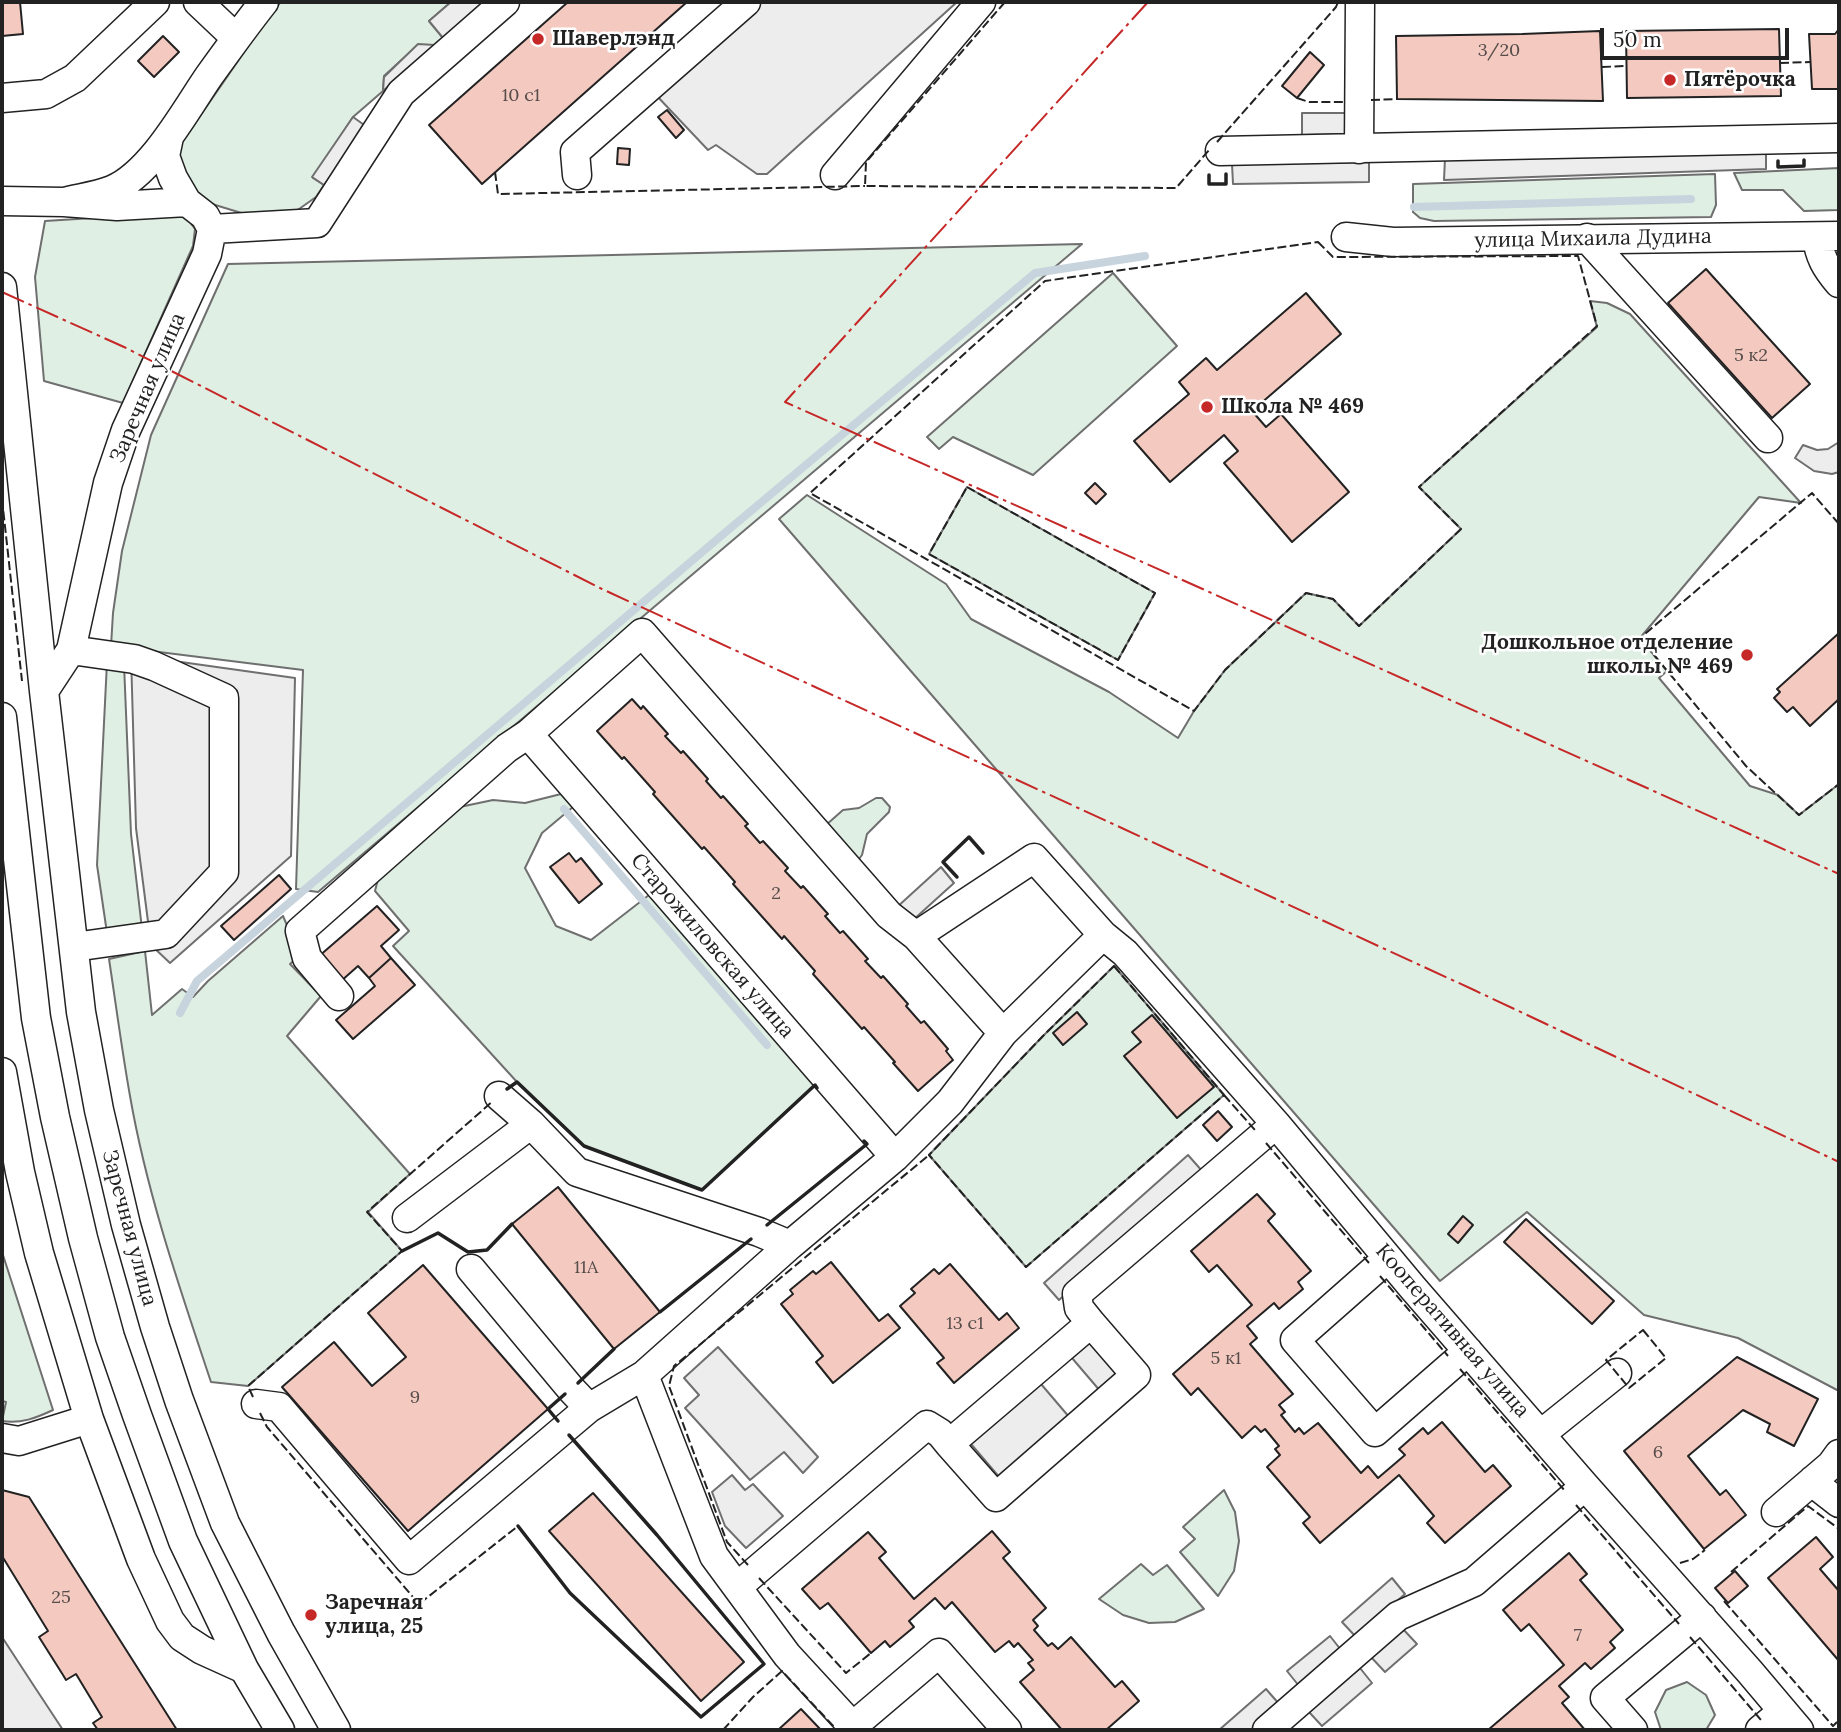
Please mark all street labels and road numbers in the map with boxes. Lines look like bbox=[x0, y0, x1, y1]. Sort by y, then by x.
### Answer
street label: улица Михаила Дудина bbox=[1474, 224, 1712, 254]
street label: Заречная улица bbox=[105, 309, 191, 467]
street label: Старожиловская улица bbox=[625, 849, 799, 1043]
street label: Заречная улица bbox=[96, 1147, 162, 1309]
street label: Кооперативная улица bbox=[1370, 1239, 1534, 1423]

